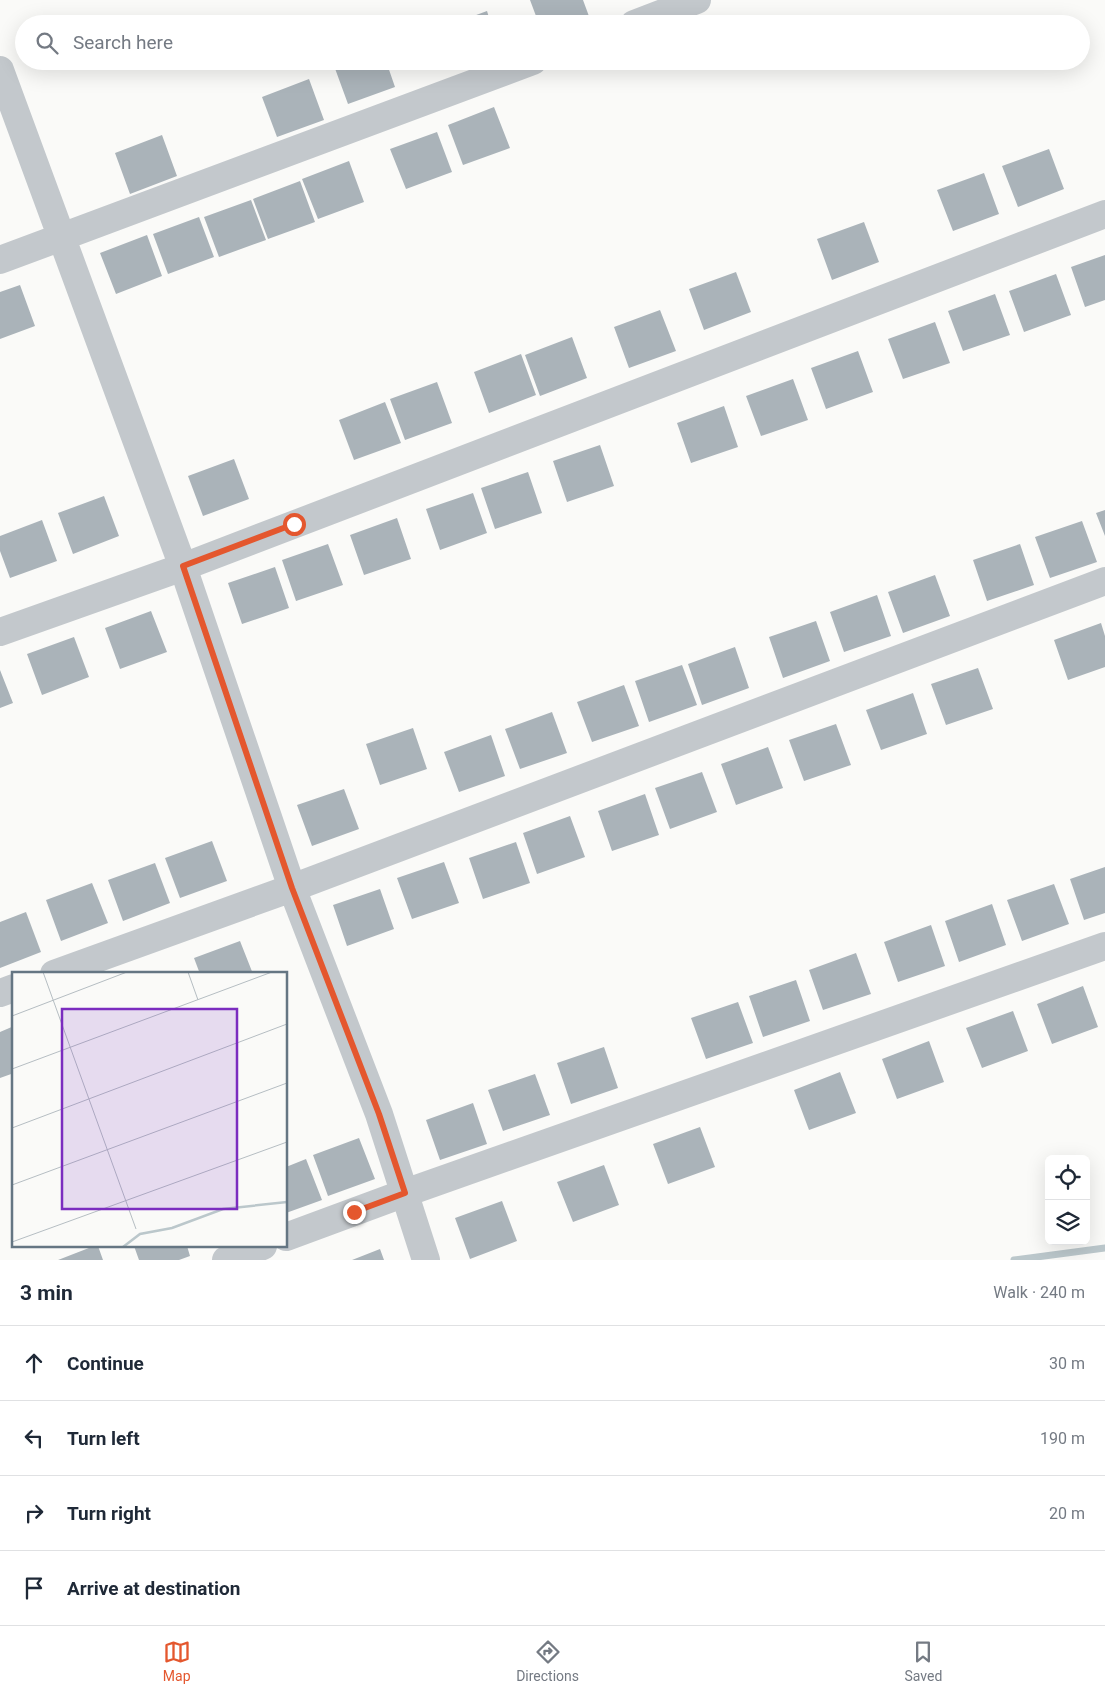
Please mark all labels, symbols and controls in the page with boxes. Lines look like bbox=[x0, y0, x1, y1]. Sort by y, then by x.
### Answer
search box bbox=[15, 15, 1090, 70]
icon: search bbox=[33, 29, 61, 57]
text: Search here bbox=[73, 31, 173, 54]
route start bbox=[283, 513, 306, 536]
inset map bbox=[12, 972, 288, 1248]
map controls bbox=[1045, 1155, 1090, 1245]
button: locate bbox=[1045, 1155, 1090, 1200]
button: layers bbox=[1045, 1200, 1090, 1245]
route end bbox=[343, 1201, 366, 1224]
text: 3 min bbox=[20, 1281, 73, 1305]
text: Walk · 240 m bbox=[993, 1283, 1085, 1302]
icon: ahead bbox=[20, 1349, 48, 1377]
text: Continue bbox=[67, 1352, 144, 1375]
text: 30 m bbox=[1049, 1354, 1085, 1373]
icon: left bbox=[20, 1424, 48, 1452]
text: Turn left bbox=[67, 1427, 140, 1450]
text: 190 m bbox=[1040, 1429, 1085, 1448]
icon: right bbox=[20, 1499, 48, 1527]
text: Turn right bbox=[67, 1502, 151, 1525]
text: 20 m bbox=[1049, 1504, 1085, 1523]
icon: arrive bbox=[20, 1574, 48, 1602]
text: Arrive at destination bbox=[67, 1577, 240, 1600]
tab: Map bbox=[163, 1638, 191, 1684]
tab: Directions bbox=[516, 1638, 579, 1684]
tab: Saved bbox=[904, 1638, 942, 1684]

